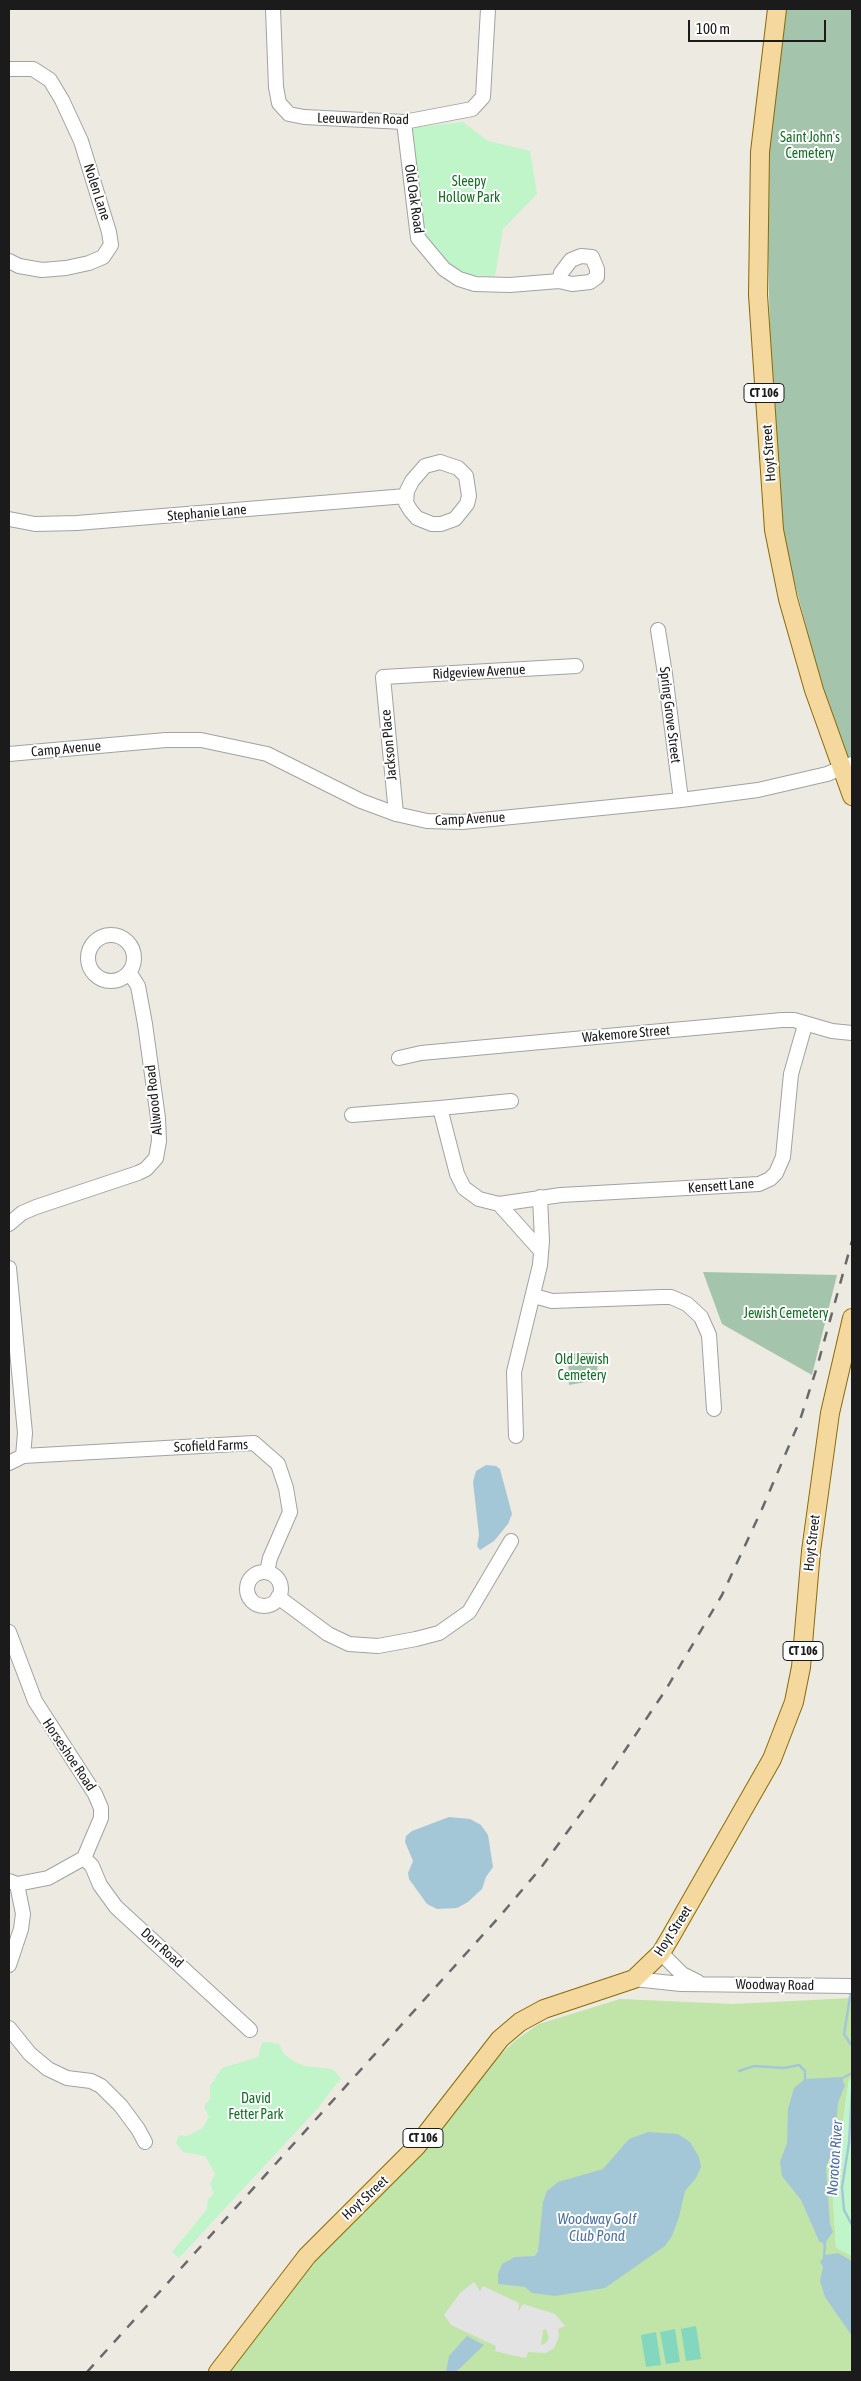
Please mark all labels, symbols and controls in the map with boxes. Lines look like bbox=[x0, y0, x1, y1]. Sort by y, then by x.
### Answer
scale bar bbox=[691, 10, 828, 42]
text: 100 m bbox=[696, 20, 730, 37]
street label: Leeuwarden Road bbox=[317, 110, 409, 128]
park label: Saint John's Cemetery bbox=[780, 130, 840, 162]
street label: Nolen Lane bbox=[80, 162, 114, 222]
street label: Old Oak Road bbox=[401, 163, 427, 235]
park label: Sleepy Hollow Park bbox=[438, 174, 500, 206]
road number: CT 106 bbox=[744, 383, 784, 402]
street label: Hoyt Street bbox=[759, 424, 779, 482]
street label: Stephanie Lane bbox=[167, 501, 247, 525]
street label: Ridgeview Avenue bbox=[432, 661, 526, 683]
street label: Spring Grove Street bbox=[656, 666, 684, 764]
street label: Jackson Place bbox=[378, 709, 400, 781]
street label: Camp Avenue bbox=[30, 738, 102, 760]
street label: Camp Avenue bbox=[435, 809, 505, 829]
street label: Wakemore Street bbox=[581, 1022, 671, 1046]
street label: Allwood Road bbox=[142, 1064, 166, 1136]
street label: Kensett Lane bbox=[687, 1175, 755, 1197]
park label: Jewish Cemetery bbox=[743, 1306, 829, 1322]
park label: Old Jewish Cemetery bbox=[555, 1352, 609, 1384]
street label: Scofield Farms bbox=[174, 1436, 248, 1456]
street label: Hoyt Street bbox=[800, 1514, 824, 1572]
road number: CT 106 bbox=[783, 1642, 823, 1660]
street label: Horseshoe Road bbox=[39, 1716, 99, 1794]
street label: Hoyt Street bbox=[650, 1903, 696, 1959]
street label: Dorr Road bbox=[137, 1925, 187, 1971]
street label: Woodway Road bbox=[736, 1976, 814, 1994]
park label: David Fetter Park bbox=[228, 2091, 284, 2124]
water label: Noroton River bbox=[823, 2120, 847, 2196]
road number: CT 106 bbox=[403, 2128, 443, 2148]
street label: Hoyt Street bbox=[338, 2172, 392, 2224]
water label: Woodway Golf Club Pond bbox=[558, 2210, 636, 2245]

